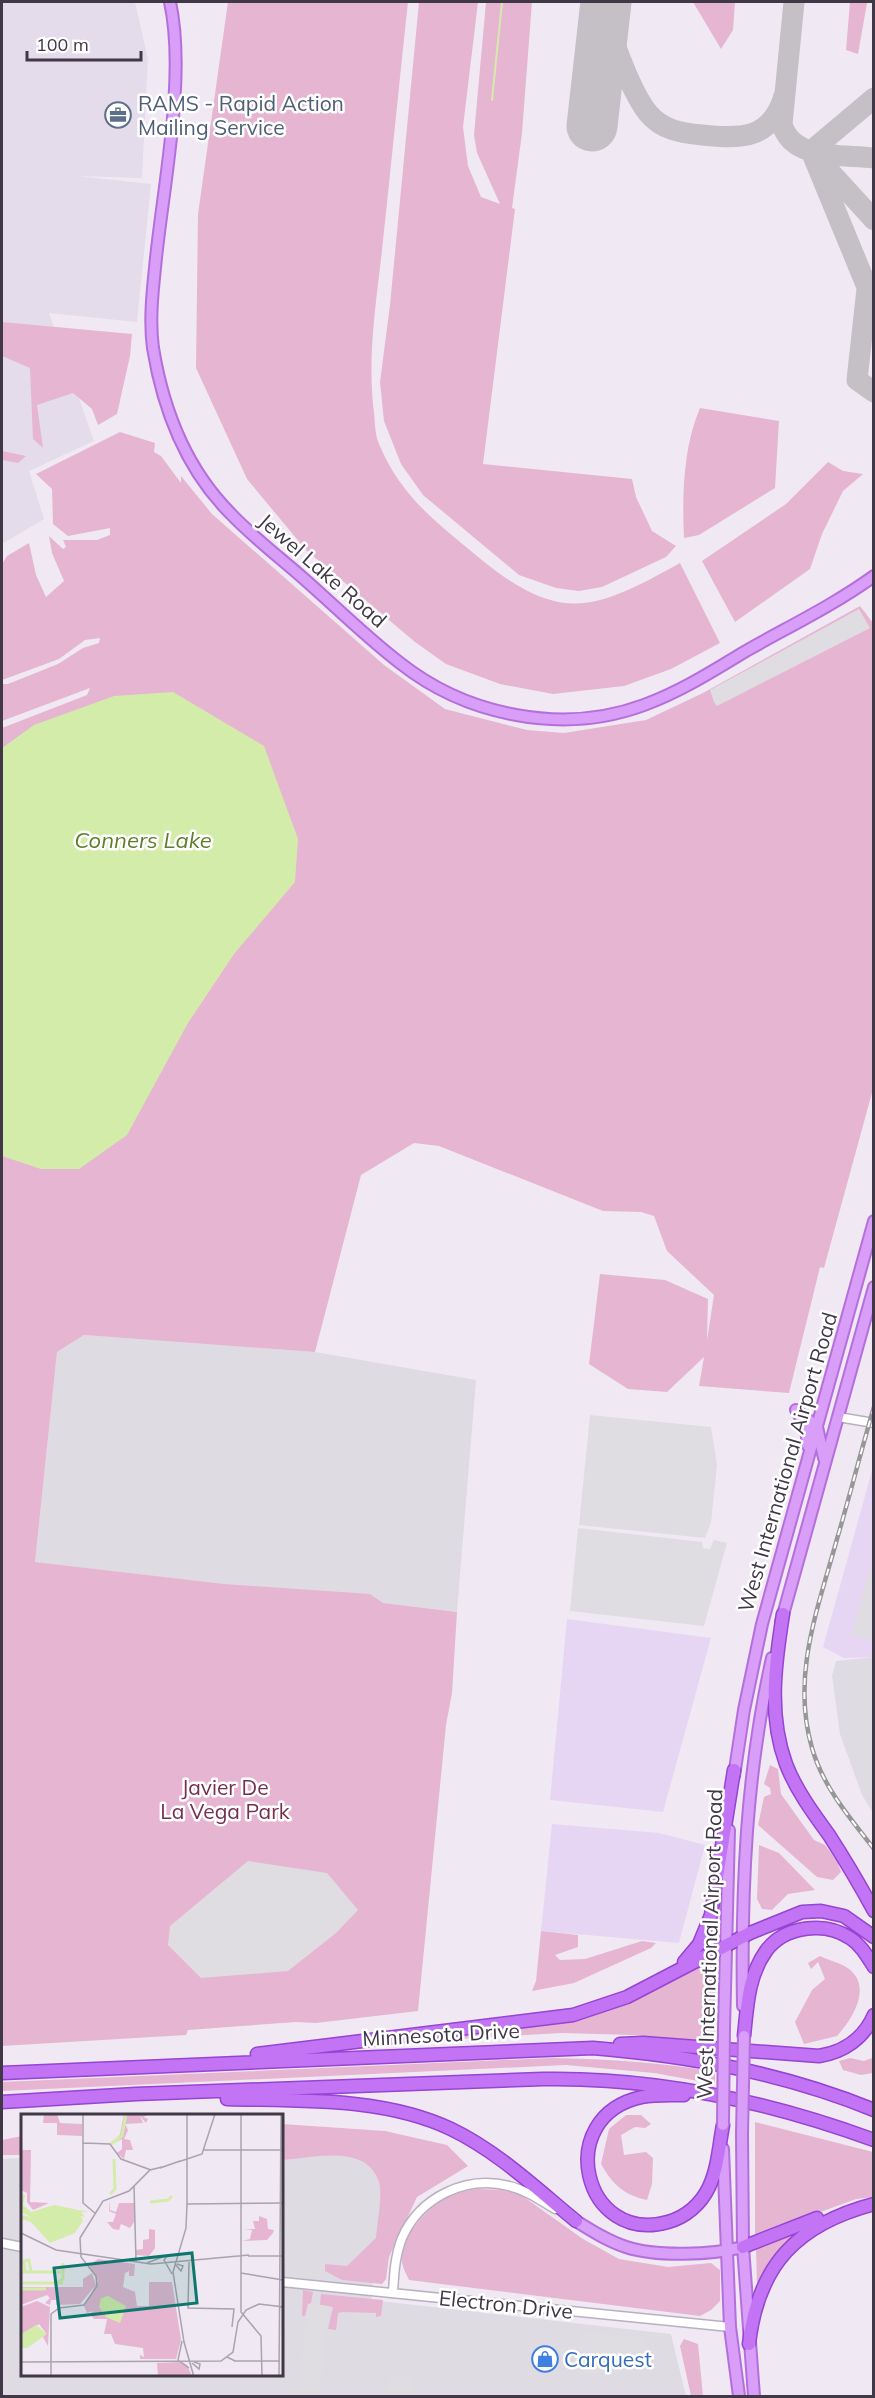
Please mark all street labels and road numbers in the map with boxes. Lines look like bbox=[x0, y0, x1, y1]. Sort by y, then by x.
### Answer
street label: Jewel Lake Road bbox=[254, 507, 392, 633]
street label: West International Airport Road bbox=[732, 1309, 842, 1615]
street label: West International Airport Road bbox=[691, 1788, 727, 2100]
street label: Minnesota Drive bbox=[362, 2017, 520, 2051]
street label: Electron Drive bbox=[438, 2284, 574, 2324]

